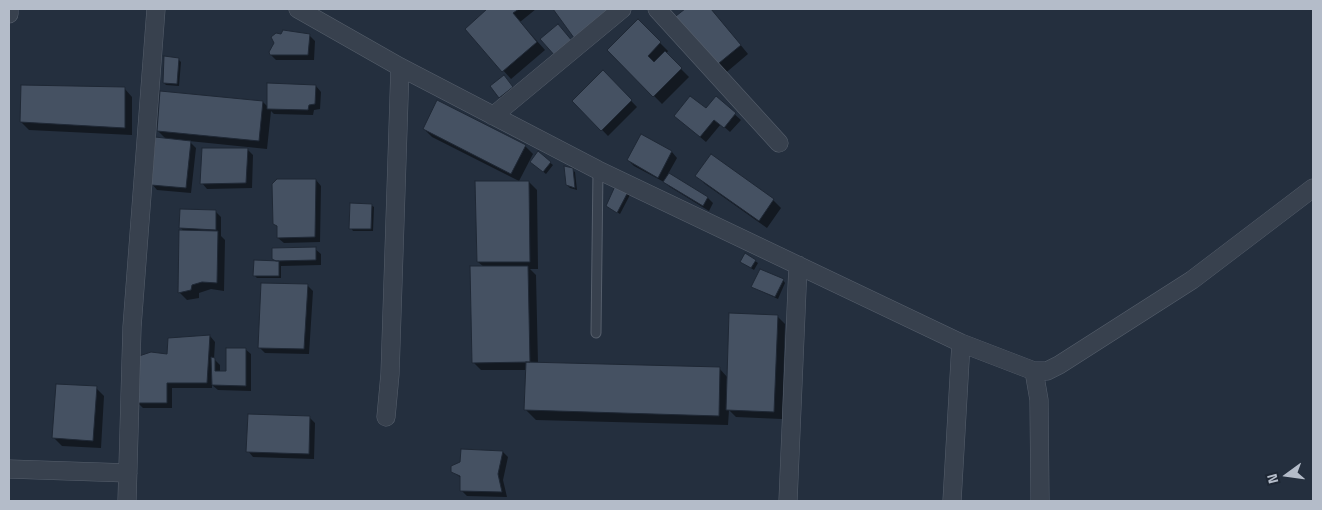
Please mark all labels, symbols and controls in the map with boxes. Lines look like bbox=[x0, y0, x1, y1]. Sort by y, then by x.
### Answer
north arrow bbox=[1262, 450, 1312, 500]
text: N bbox=[1261, 472, 1283, 486]

